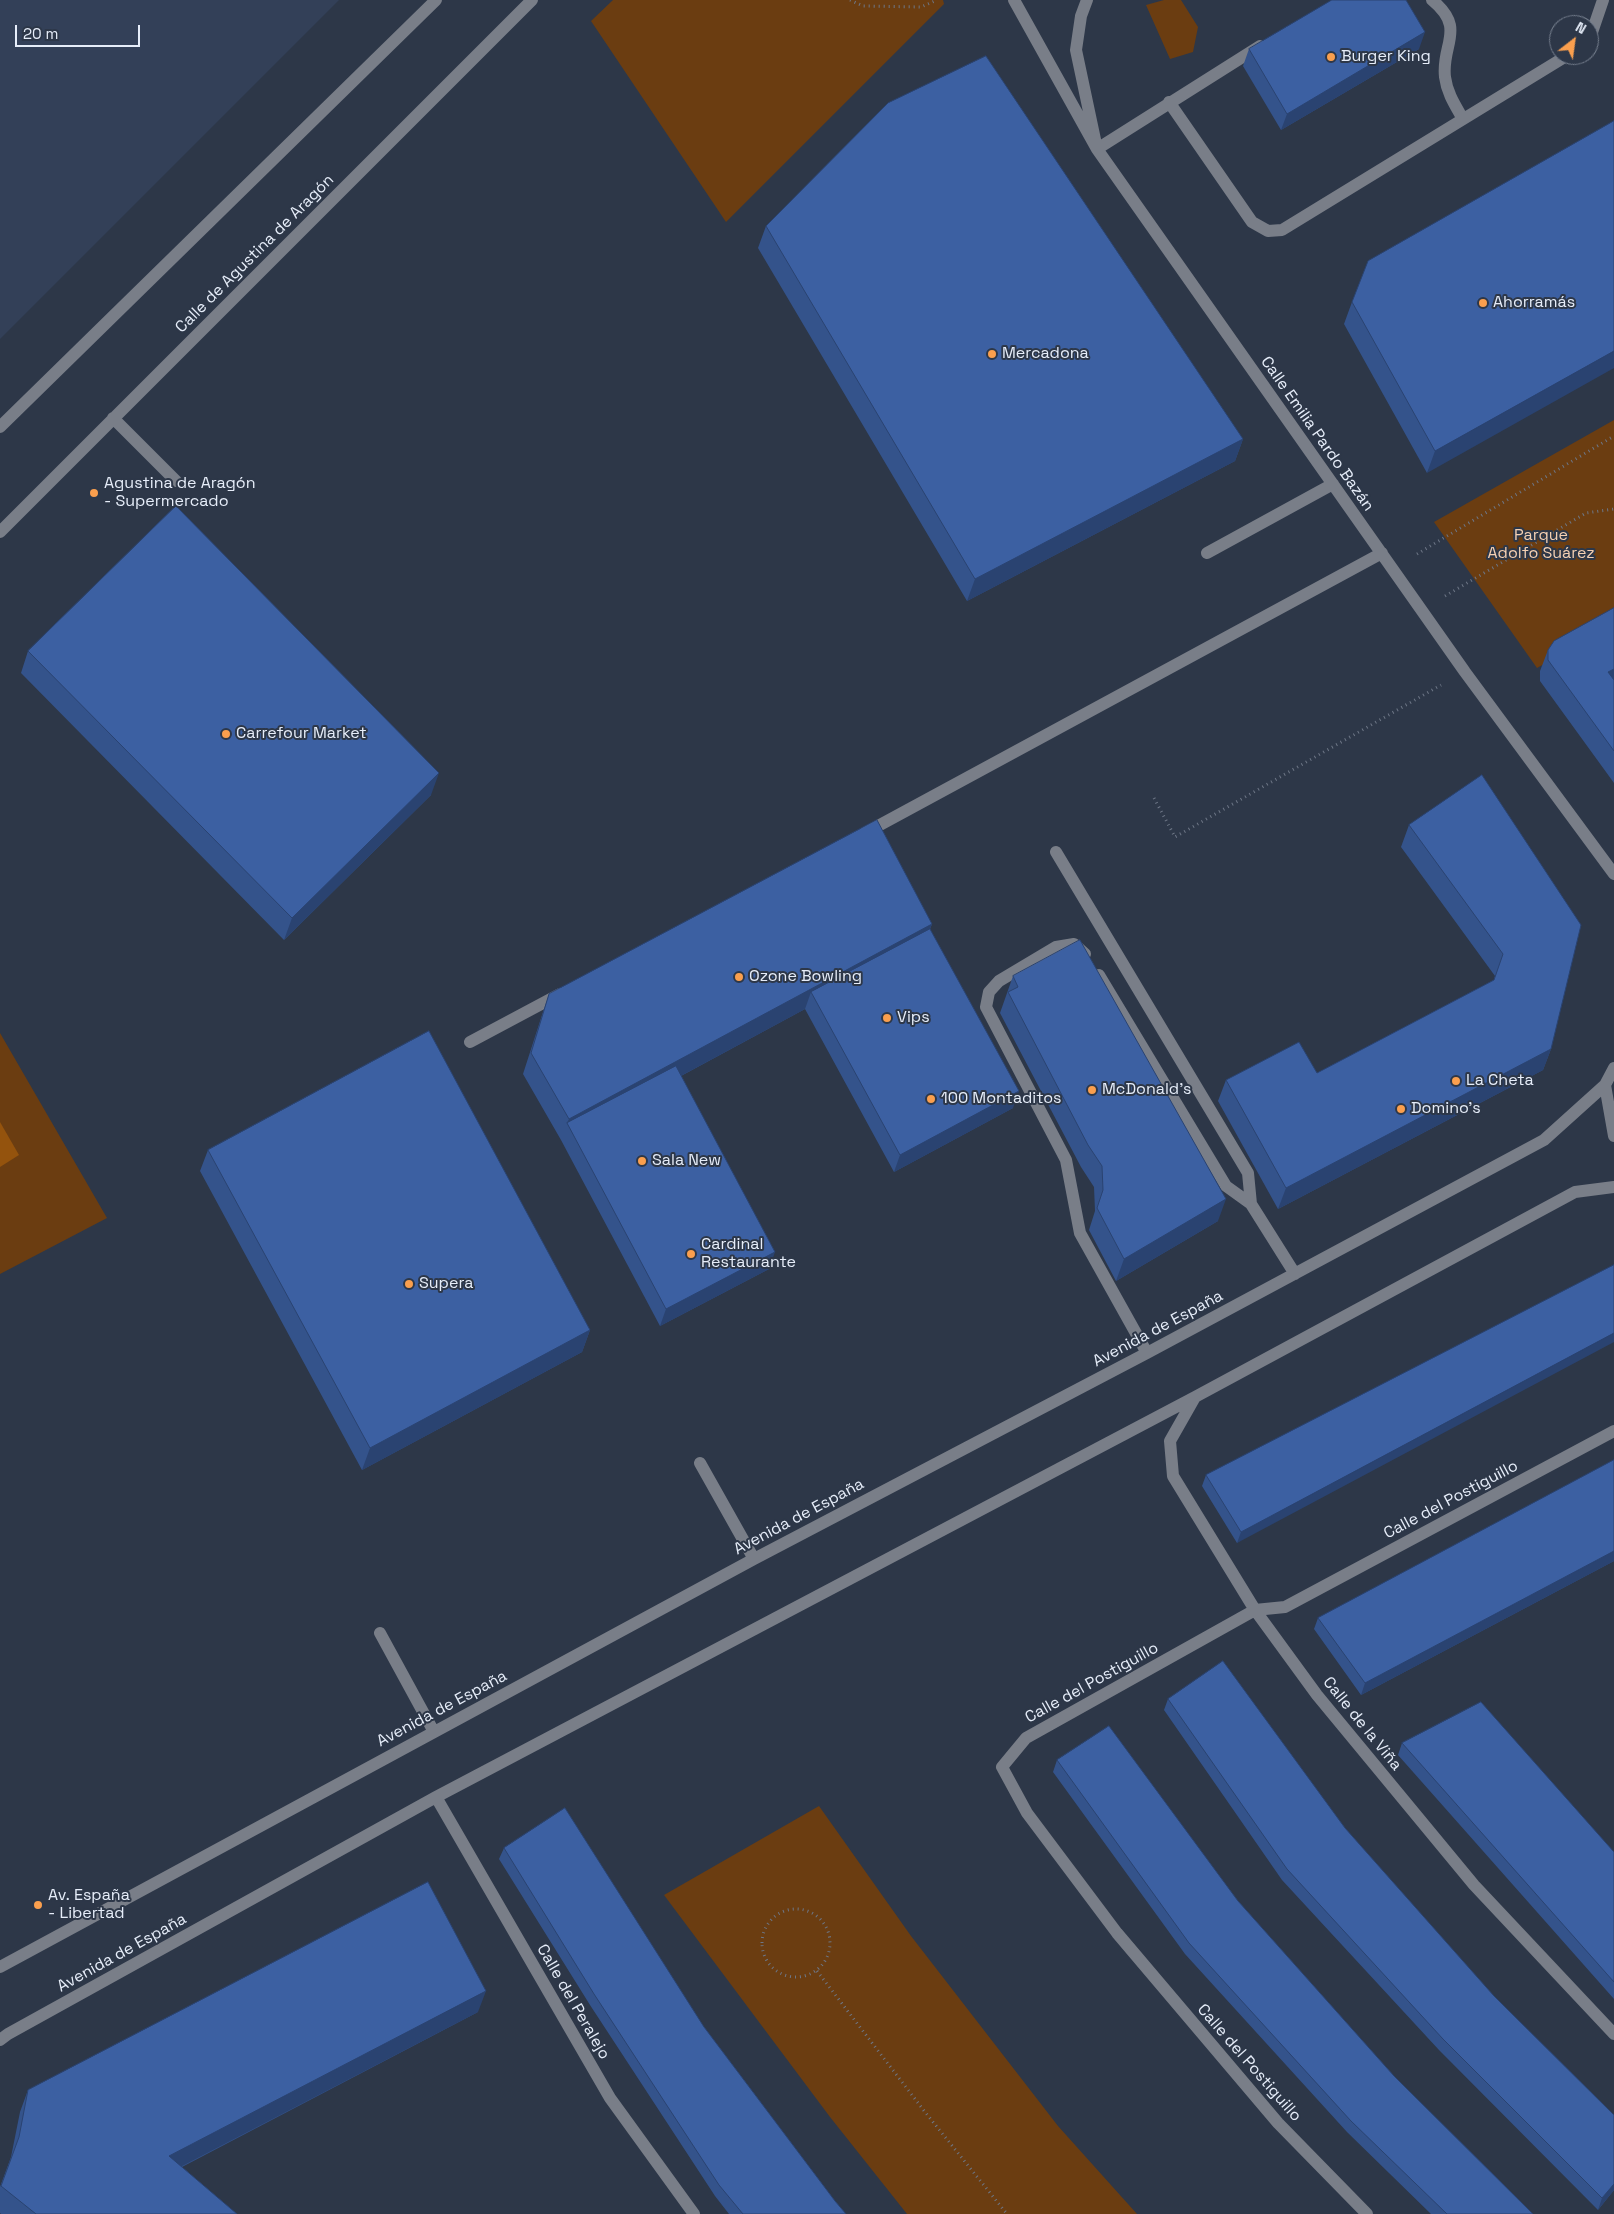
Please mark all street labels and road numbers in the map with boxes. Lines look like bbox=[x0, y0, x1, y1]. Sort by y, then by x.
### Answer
street label: Calle de Agustina de Aragón bbox=[172, 171, 338, 337]
street label: Calle Emilia Pardo Bazán bbox=[1256, 353, 1378, 515]
street label: Avenida de España bbox=[1090, 1287, 1226, 1371]
street label: Calle del Postiguillo bbox=[1381, 1457, 1521, 1543]
street label: Avenida de España bbox=[731, 1475, 867, 1559]
street label: Calle del Postiguillo bbox=[1022, 1638, 1162, 1728]
street label: Avenida de España bbox=[374, 1667, 510, 1751]
street label: Calle de la Viña bbox=[1318, 1673, 1406, 1775]
street label: Avenida de España bbox=[54, 1910, 190, 1996]
street label: Calle del Peralejo bbox=[532, 1941, 614, 2063]
street label: Calle del Postiguillo bbox=[1193, 2000, 1305, 2126]

